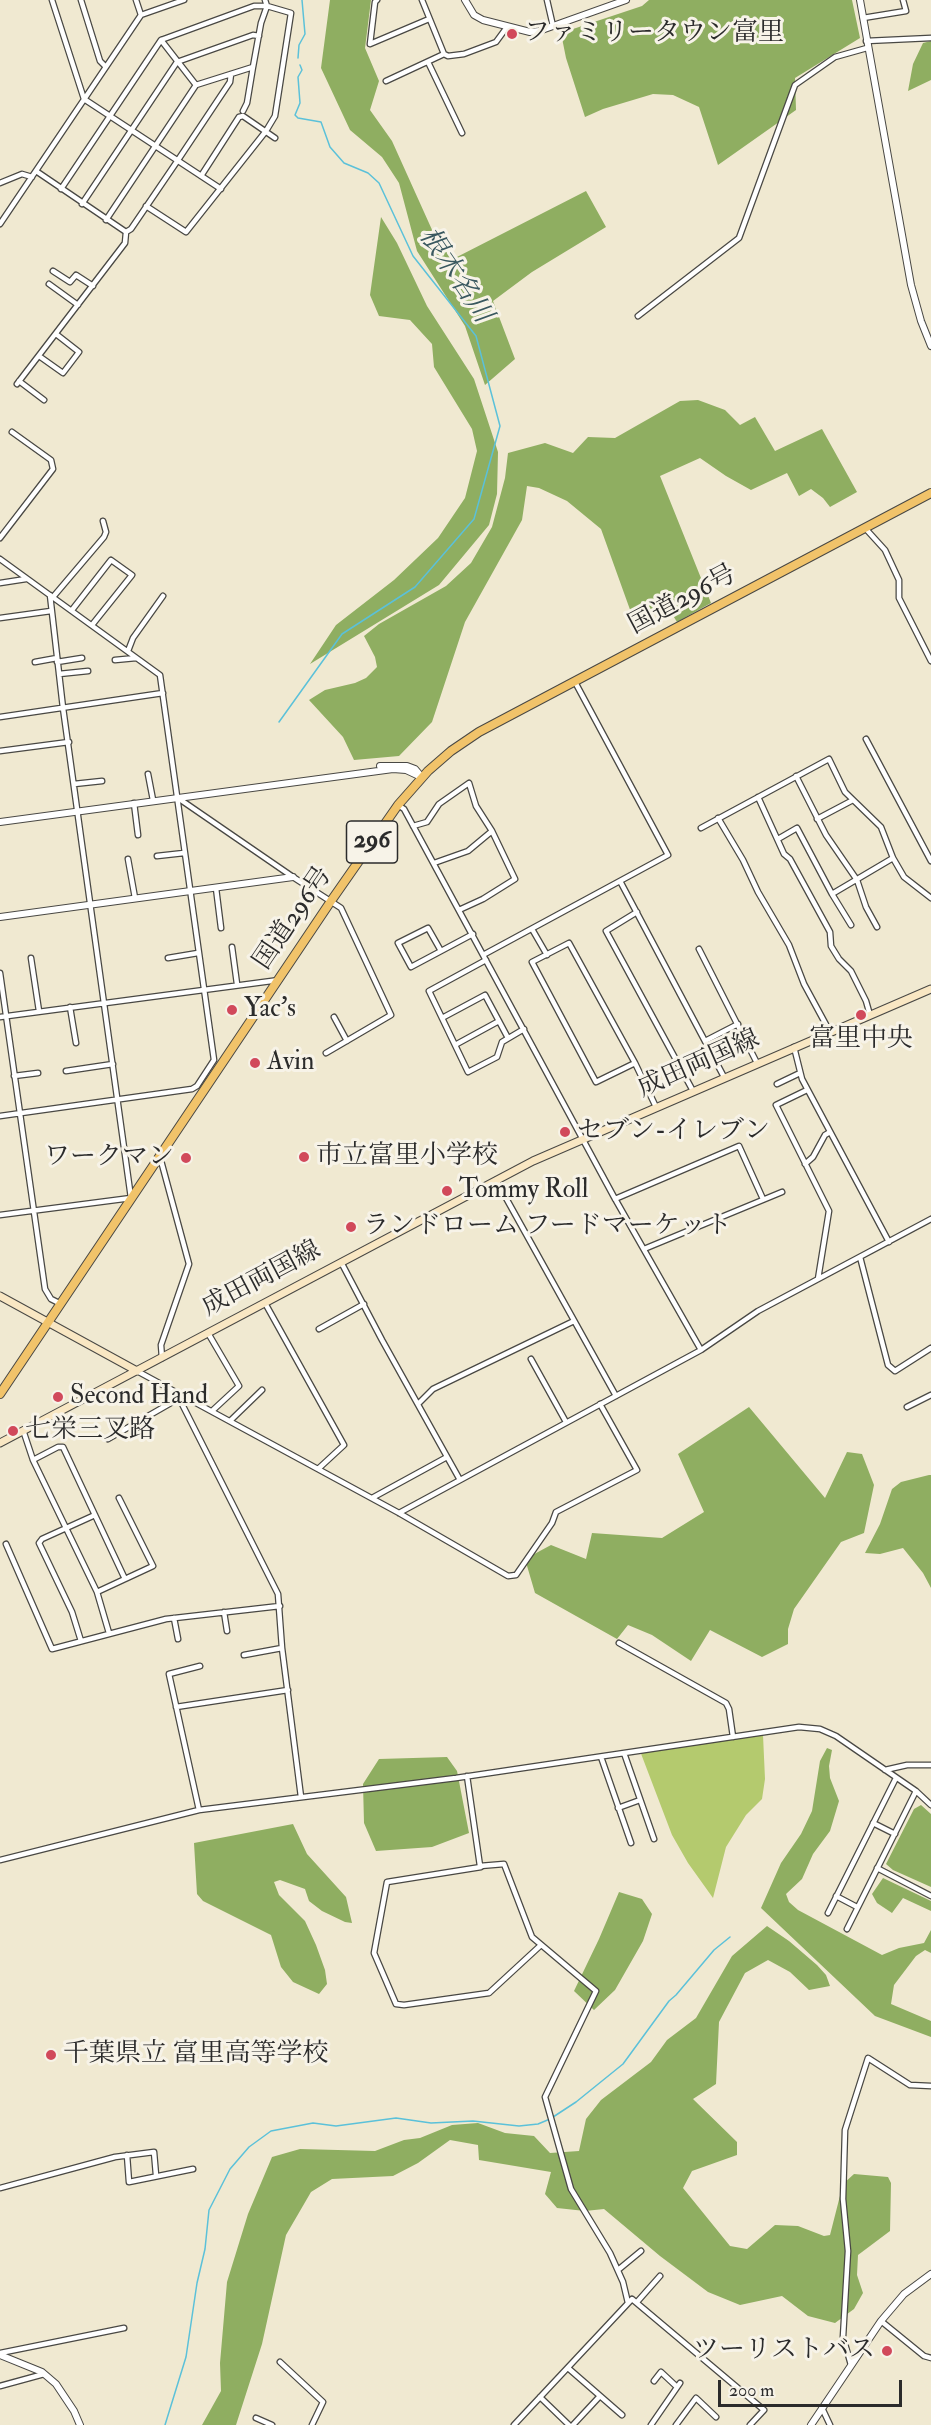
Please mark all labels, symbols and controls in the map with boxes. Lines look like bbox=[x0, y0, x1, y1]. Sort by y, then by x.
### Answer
place label: ファミリータウン富里 bbox=[524, 18, 784, 50]
marker: ファミリータウン富里 bbox=[505, 27, 519, 41]
water label: 根木名川 bbox=[410, 222, 498, 330]
street label: 国道296号 bbox=[624, 560, 742, 642]
road number: 296 bbox=[346, 821, 398, 863]
street label: 国道296号 bbox=[248, 862, 340, 976]
place label: Yac's bbox=[244, 994, 296, 1026]
marker: Yac's bbox=[225, 1003, 239, 1017]
marker: 富里中央 bbox=[854, 1008, 868, 1022]
street label: 成田両国線 bbox=[633, 1024, 765, 1106]
place label: 富里中央 bbox=[809, 1024, 913, 1056]
place label: Avin bbox=[267, 1047, 314, 1079]
marker: Avin bbox=[248, 1056, 262, 1070]
place label: セブン-イレブン bbox=[577, 1116, 770, 1148]
marker: セブン-イレブン bbox=[558, 1125, 572, 1139]
place label: 市立富里小学校 bbox=[316, 1141, 498, 1173]
place label: ワークマン bbox=[44, 1142, 174, 1174]
marker: 市立富里小学校 bbox=[297, 1150, 311, 1164]
marker: ワークマン bbox=[179, 1151, 193, 1165]
place label: Tommy Roll bbox=[459, 1175, 588, 1207]
marker: Tommy Roll bbox=[440, 1184, 454, 1198]
place label: ランドローム フードマーケット bbox=[363, 1211, 732, 1243]
marker: ランドローム フードマーケット bbox=[344, 1220, 358, 1234]
street label: 成田両国線 bbox=[197, 1236, 327, 1324]
place label: Second Hand bbox=[70, 1381, 208, 1413]
marker: Second Hand bbox=[51, 1390, 65, 1404]
place label: 七栄三叉路 bbox=[25, 1415, 155, 1447]
marker: 七栄三叉路 bbox=[6, 1424, 20, 1438]
place label: 千葉県立 富里高等学校 bbox=[63, 2039, 328, 2071]
marker: 千葉県立 富里高等学校 bbox=[44, 2048, 58, 2062]
place label: ツーリストバス bbox=[693, 2335, 875, 2367]
marker: ツーリストバス bbox=[880, 2344, 894, 2358]
scale bar bbox=[721, 2368, 906, 2406]
text: 200 m bbox=[729, 2379, 774, 2402]

